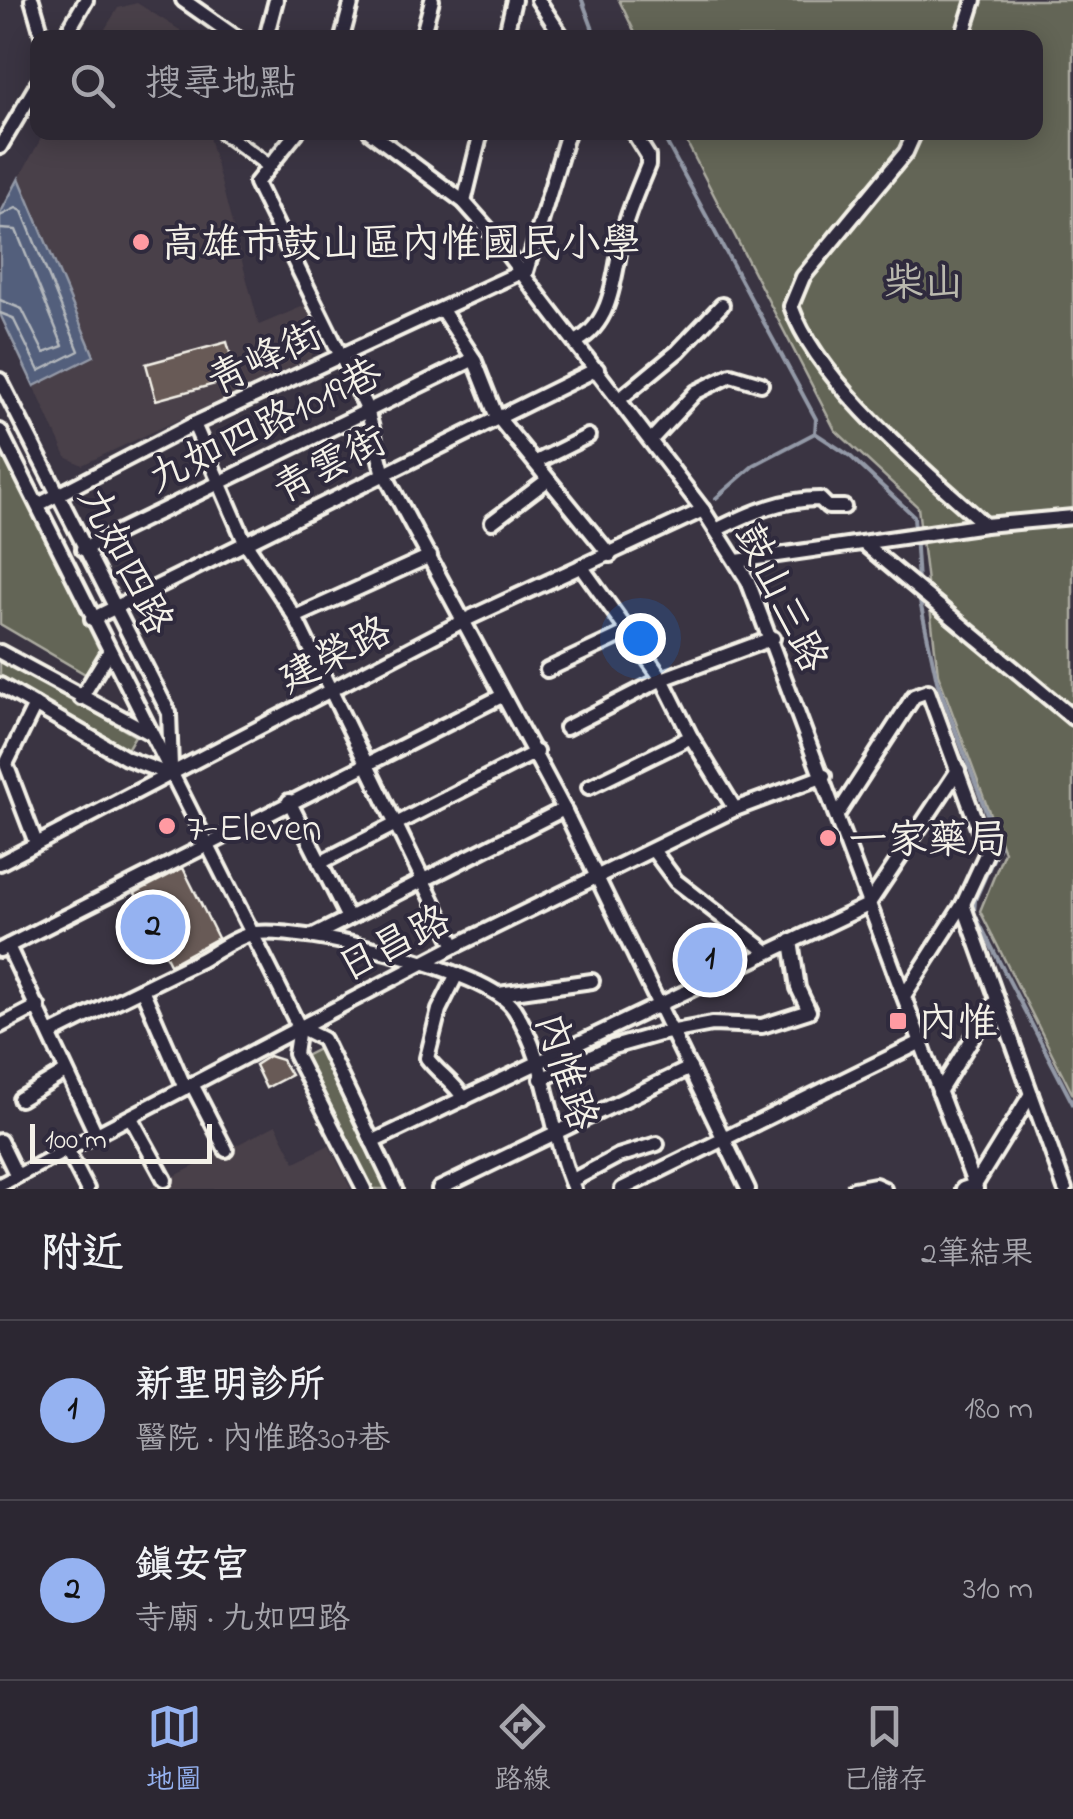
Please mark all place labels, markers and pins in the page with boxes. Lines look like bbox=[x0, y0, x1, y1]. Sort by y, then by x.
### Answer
place label: 高雄市鼓山區內惟國民小學 bbox=[161, 217, 641, 276]
marker: 高雄市鼓山區內惟國民小學 bbox=[130, 231, 152, 253]
place label: 7-Eleven bbox=[187, 801, 322, 860]
place label: 一家藥局 bbox=[848, 813, 1008, 872]
marker: 7-Eleven bbox=[156, 815, 178, 837]
marker: 一家藥局 bbox=[817, 827, 839, 849]
pin: 2 bbox=[120, 890, 186, 964]
pin: 1 bbox=[678, 922, 742, 998]
place label: 內惟 bbox=[918, 996, 998, 1055]
marker: 內惟 bbox=[887, 1010, 909, 1032]

